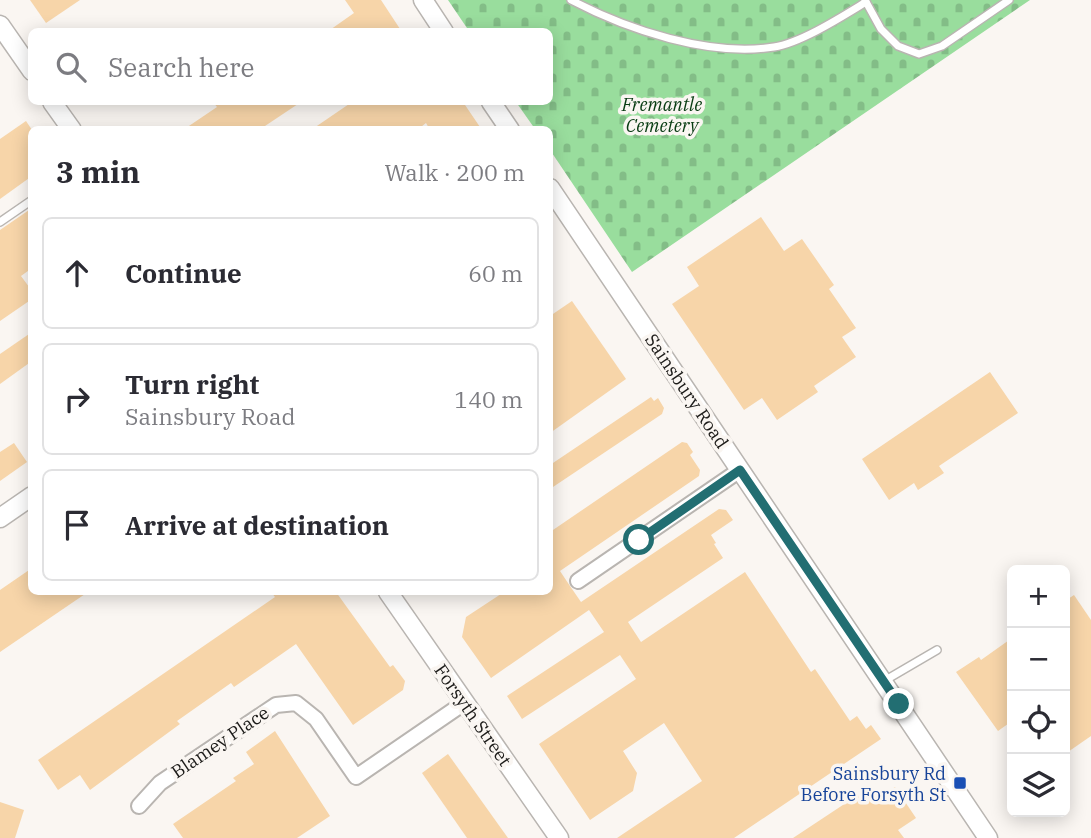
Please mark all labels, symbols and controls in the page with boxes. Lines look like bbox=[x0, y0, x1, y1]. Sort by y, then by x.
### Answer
search box bbox=[28, 28, 553, 105]
icon: search bbox=[52, 48, 90, 86]
text: Search here bbox=[108, 50, 254, 84]
park label: Fremantle Cemetery bbox=[621, 93, 702, 137]
text: 3 min bbox=[56, 152, 140, 191]
text: Walk · 200 m bbox=[384, 157, 525, 187]
icon: ahead bbox=[58, 254, 96, 292]
text: Continue bbox=[125, 256, 242, 290]
text: 60 m bbox=[468, 258, 523, 288]
street label: Sainsbury Road bbox=[640, 329, 734, 453]
text: Turn right bbox=[125, 367, 259, 401]
icon: right bbox=[58, 380, 96, 418]
text: 140 m bbox=[454, 384, 523, 414]
text: Sainsbury Road bbox=[125, 401, 296, 431]
icon: arrive bbox=[58, 506, 96, 544]
text: Arrive at destination bbox=[125, 508, 389, 542]
route start bbox=[623, 524, 654, 555]
map controls bbox=[1007, 565, 1070, 817]
button: + bbox=[1007, 565, 1070, 628]
button: − bbox=[1007, 628, 1070, 691]
street label: Forsyth Street bbox=[429, 660, 517, 770]
route end bbox=[883, 688, 914, 719]
button: locate bbox=[1007, 691, 1070, 754]
street label: Blamey Place bbox=[167, 701, 273, 783]
button: layers bbox=[1007, 754, 1070, 817]
place label: Sainsbury Rd Before Forsyth St bbox=[801, 762, 946, 806]
marker: Sainsbury Rd Before Forsyth St bbox=[952, 775, 968, 791]

